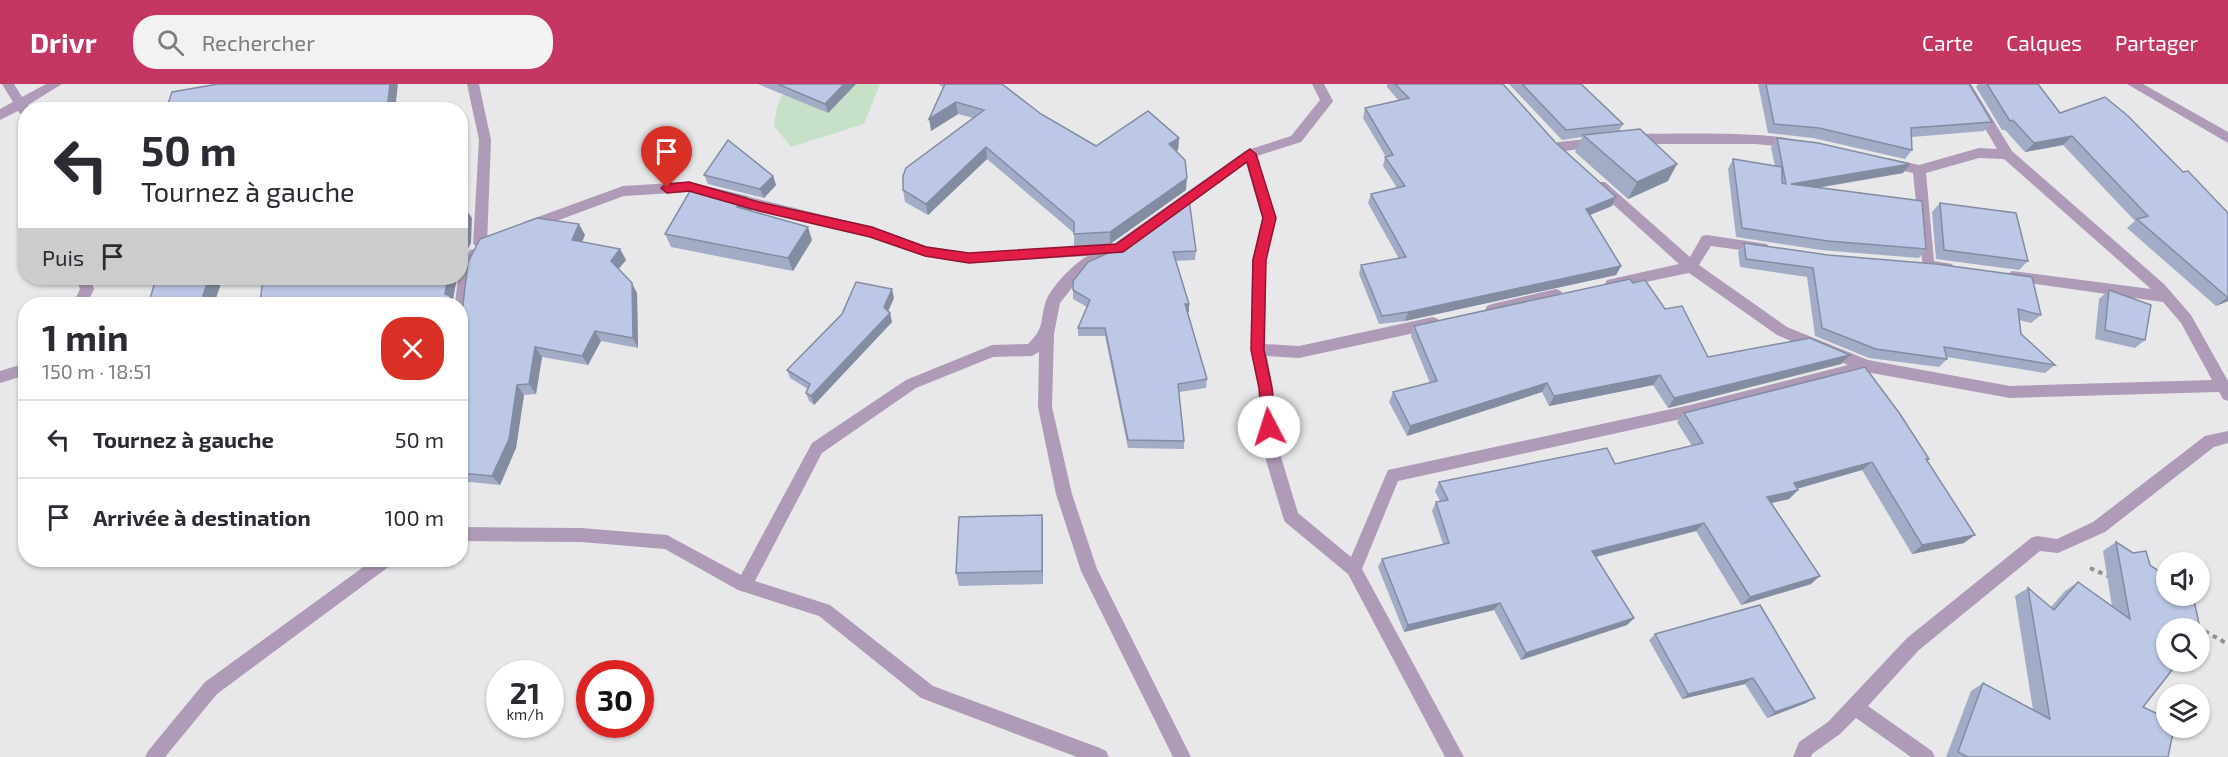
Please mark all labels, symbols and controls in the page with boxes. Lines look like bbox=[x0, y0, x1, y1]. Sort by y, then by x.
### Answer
search box bbox=[133, 15, 553, 69]
text: Drivr bbox=[30, 25, 97, 59]
icon: search bbox=[154, 26, 187, 59]
text: Rechercher bbox=[202, 29, 315, 55]
text: Carte bbox=[1922, 30, 1973, 55]
text: Calques bbox=[2006, 30, 2082, 55]
text: Partager bbox=[2115, 30, 2198, 55]
text: 50 m bbox=[141, 124, 237, 174]
icon: left bbox=[42, 126, 120, 204]
pin bbox=[641, 126, 692, 188]
icon: arrive bbox=[650, 135, 683, 168]
text: Tournez à gauche bbox=[141, 175, 355, 207]
icon: arrive bbox=[96, 240, 129, 273]
text: Puis bbox=[42, 244, 84, 270]
text: 1 min bbox=[42, 315, 129, 358]
button: close bbox=[381, 317, 444, 380]
text: 150 m · 18:51 bbox=[42, 359, 152, 383]
position arrow bbox=[1237, 395, 1301, 459]
icon: left bbox=[42, 423, 75, 456]
text: Tournez à gauche bbox=[93, 426, 274, 452]
text: 50 m bbox=[395, 426, 444, 452]
icon: arrive bbox=[42, 501, 75, 534]
text: Arrivée à destination bbox=[93, 504, 311, 530]
text: 100 m bbox=[385, 504, 444, 530]
map controls bbox=[2156, 552, 2210, 738]
button: sound bbox=[2156, 552, 2210, 606]
button: search bbox=[2156, 618, 2210, 672]
speed limit sign: 30 bbox=[576, 660, 654, 738]
text: 21 bbox=[510, 674, 540, 710]
button: layers bbox=[2156, 684, 2210, 738]
text: km/h bbox=[506, 705, 544, 723]

